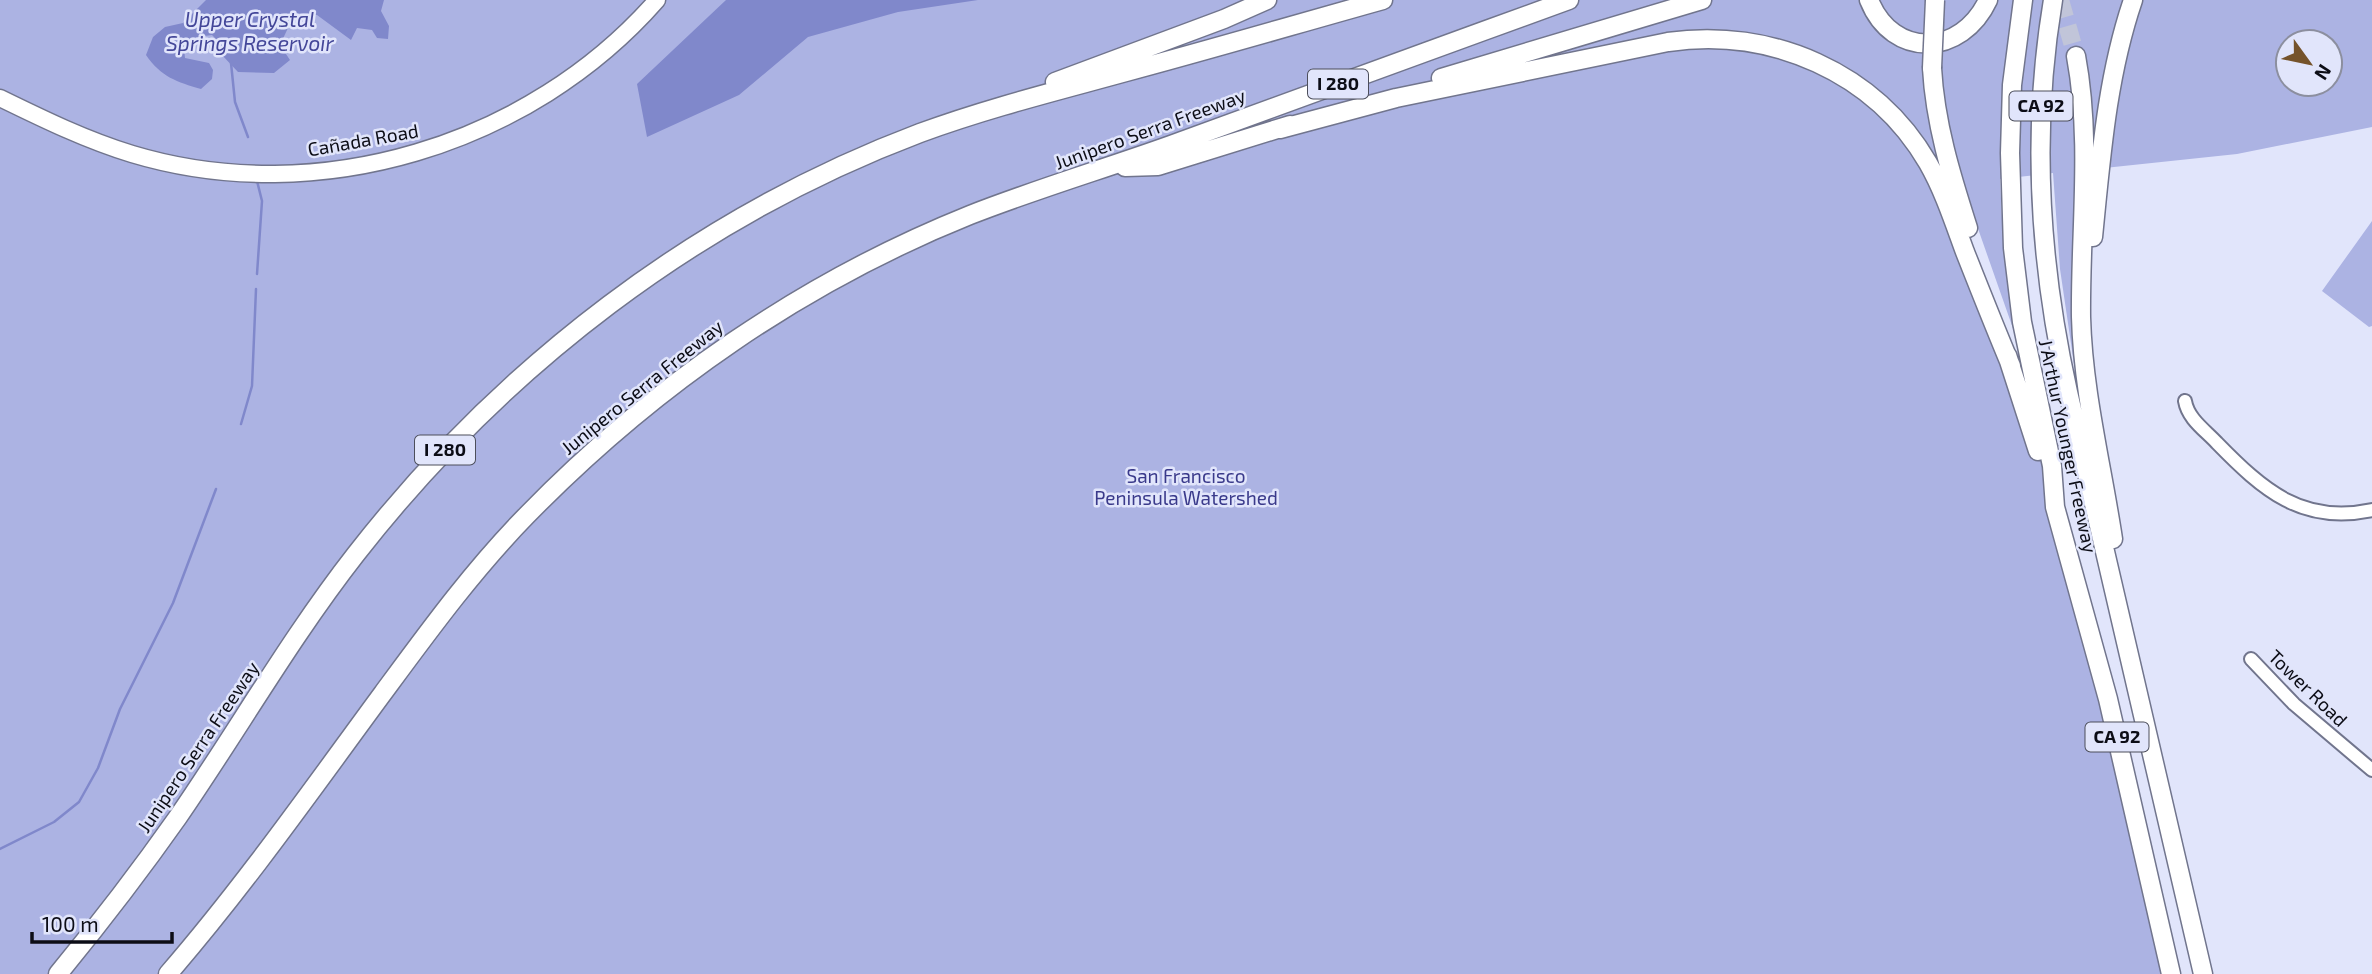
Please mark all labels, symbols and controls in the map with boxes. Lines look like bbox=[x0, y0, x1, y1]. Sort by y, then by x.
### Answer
water label: Upper Crystal Springs Reservoir bbox=[166, 6, 335, 55]
north arrow bbox=[2274, 28, 2344, 98]
text: N bbox=[2310, 61, 2337, 85]
road number: I 280 bbox=[1308, 70, 1368, 98]
street label: Junipero Serra Freeway bbox=[1051, 83, 1248, 174]
road number: CA 92 bbox=[2010, 92, 2072, 120]
street label: Cañada Road bbox=[306, 118, 420, 161]
street label: Junipero Serra Freeway bbox=[556, 314, 727, 459]
street label: J Arthur Younger Freeway bbox=[2035, 337, 2102, 555]
road number: I 280 bbox=[415, 436, 475, 464]
park label: San Francisco Peninsula Watershed bbox=[1094, 464, 1278, 509]
street label: Tower Road bbox=[2264, 644, 2353, 731]
street label: Junipero Serra Freeway bbox=[132, 657, 263, 837]
road number: CA 92 bbox=[2086, 722, 2148, 752]
scale bar bbox=[32, 900, 172, 944]
text: 100 m bbox=[42, 911, 99, 936]

